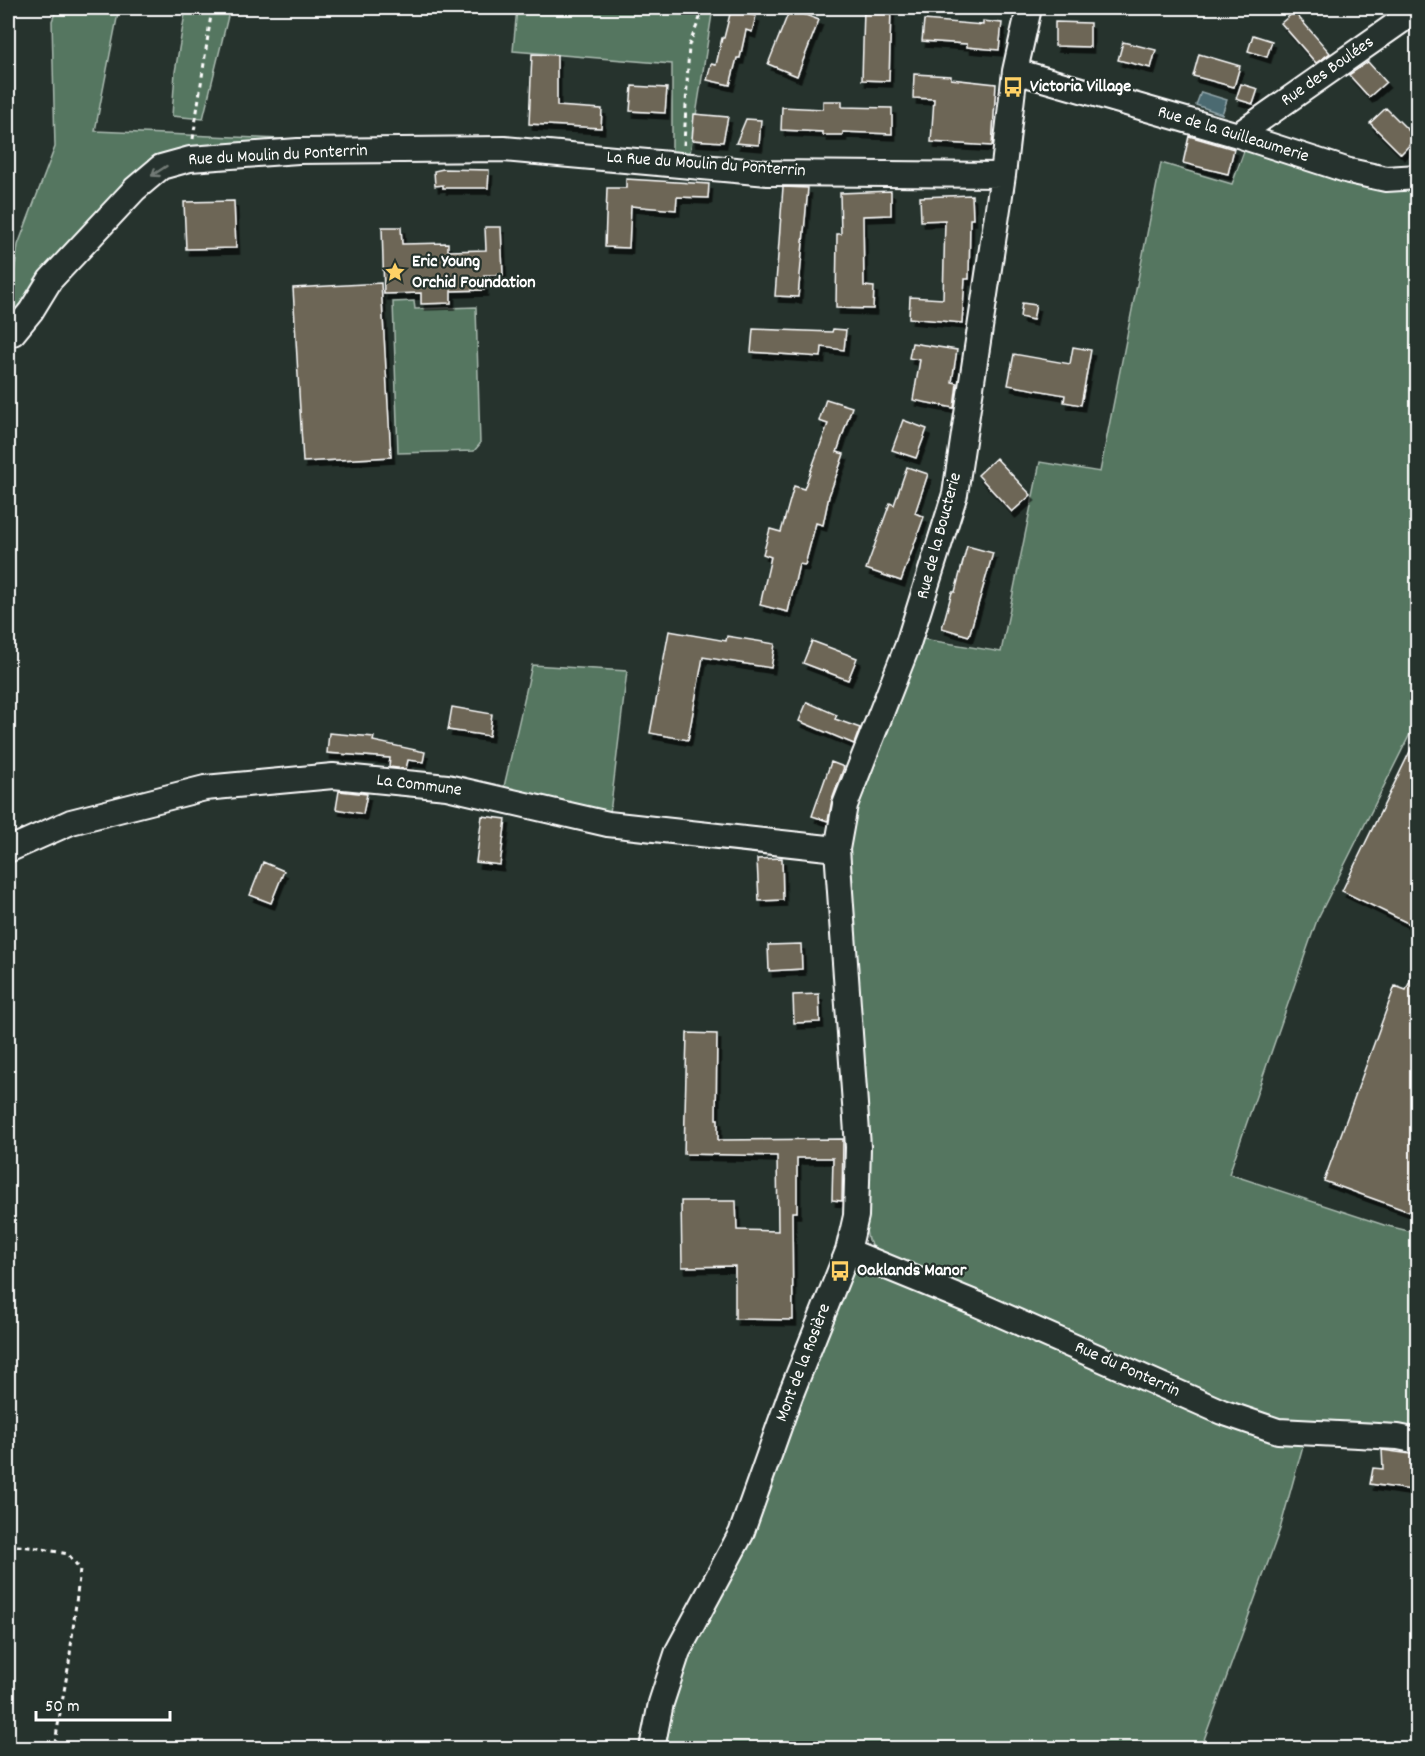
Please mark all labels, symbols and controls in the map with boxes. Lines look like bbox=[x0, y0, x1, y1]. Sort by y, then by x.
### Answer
street label: Rue des Boulées bbox=[1276, 31, 1380, 113]
bus stop icon: Victoria Village bbox=[1001, 75, 1025, 99]
place label: Victoria Village bbox=[1030, 75, 1131, 100]
street label: Rue de la Guilleaumerie bbox=[1154, 100, 1312, 170]
street label: Rue du Moulin du Ponterrin bbox=[188, 139, 368, 173]
street label: La Rue du Moulin du Ponterrin bbox=[606, 146, 806, 184]
one-way arrow bbox=[150, 164, 167, 177]
place label: Eric Young Orchid Foundation bbox=[412, 250, 536, 296]
place icon: Eric Young Orchid Foundation bbox=[383, 260, 407, 284]
street label: Rue de la Boucterie bbox=[911, 470, 969, 602]
street label: La Commune bbox=[375, 768, 463, 804]
bus stop icon: Oaklands Manor bbox=[828, 1259, 852, 1283]
place label: Oaklands Manor bbox=[857, 1259, 967, 1284]
street label: Mont de la Rosière bbox=[770, 1300, 838, 1426]
street label: Rue du Ponterrin bbox=[1070, 1336, 1184, 1404]
scale bar bbox=[36, 1684, 170, 1722]
text: 50 m bbox=[45, 1695, 80, 1720]

